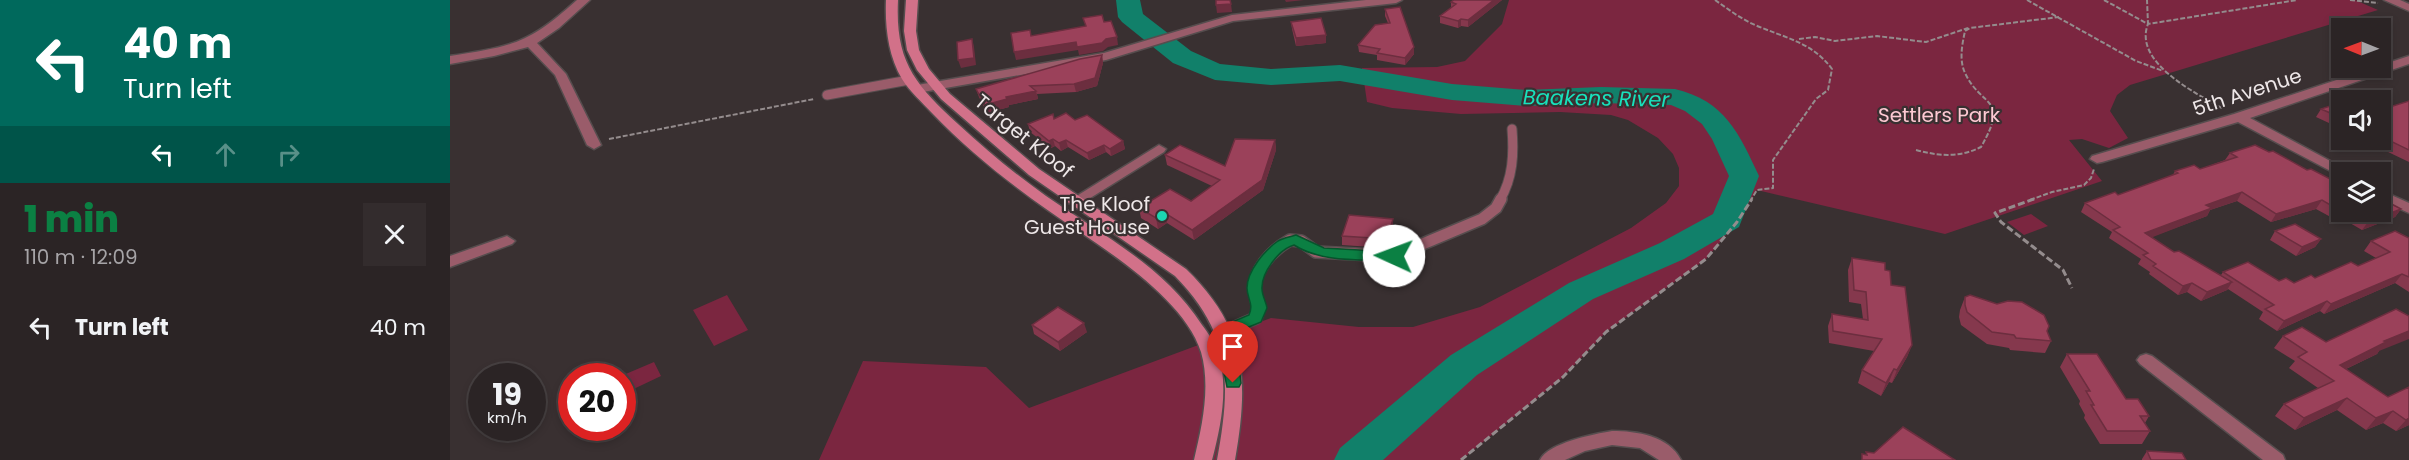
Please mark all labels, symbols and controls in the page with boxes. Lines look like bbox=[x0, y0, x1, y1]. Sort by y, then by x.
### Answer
text: 40 m bbox=[123, 14, 232, 73]
north arrow bbox=[2331, 18, 2391, 78]
map controls bbox=[2331, 18, 2391, 222]
icon: left bbox=[24, 24, 102, 102]
street label: 5th Avenue bbox=[2189, 61, 2305, 123]
text: Turn left bbox=[123, 70, 232, 107]
water label: Baakens River bbox=[1523, 82, 1671, 114]
street label: Target Kloof bbox=[969, 88, 1079, 184]
button: sound bbox=[2331, 90, 2391, 150]
park label: Settlers Park bbox=[1878, 101, 2001, 129]
icon: left bbox=[146, 138, 179, 171]
icon: ahead bbox=[209, 138, 242, 171]
icon: right bbox=[272, 138, 305, 171]
button: layers bbox=[2331, 162, 2391, 222]
place label: The Kloof Guest House bbox=[1024, 190, 1150, 241]
text: 1 min bbox=[24, 194, 119, 245]
button: close bbox=[363, 203, 426, 266]
marker: The Kloof Guest House bbox=[1155, 209, 1169, 223]
position arrow bbox=[1362, 224, 1426, 288]
text: 110 m · 12:09 bbox=[24, 243, 138, 271]
icon: left bbox=[24, 311, 57, 344]
text: Turn left bbox=[75, 312, 169, 343]
text: 40 m bbox=[370, 312, 426, 343]
pin bbox=[1207, 321, 1258, 383]
icon: arrive bbox=[1216, 330, 1249, 363]
speed limit sign: 20 bbox=[558, 363, 636, 441]
text: 19 bbox=[492, 373, 522, 416]
text: km/h bbox=[487, 407, 527, 428]

